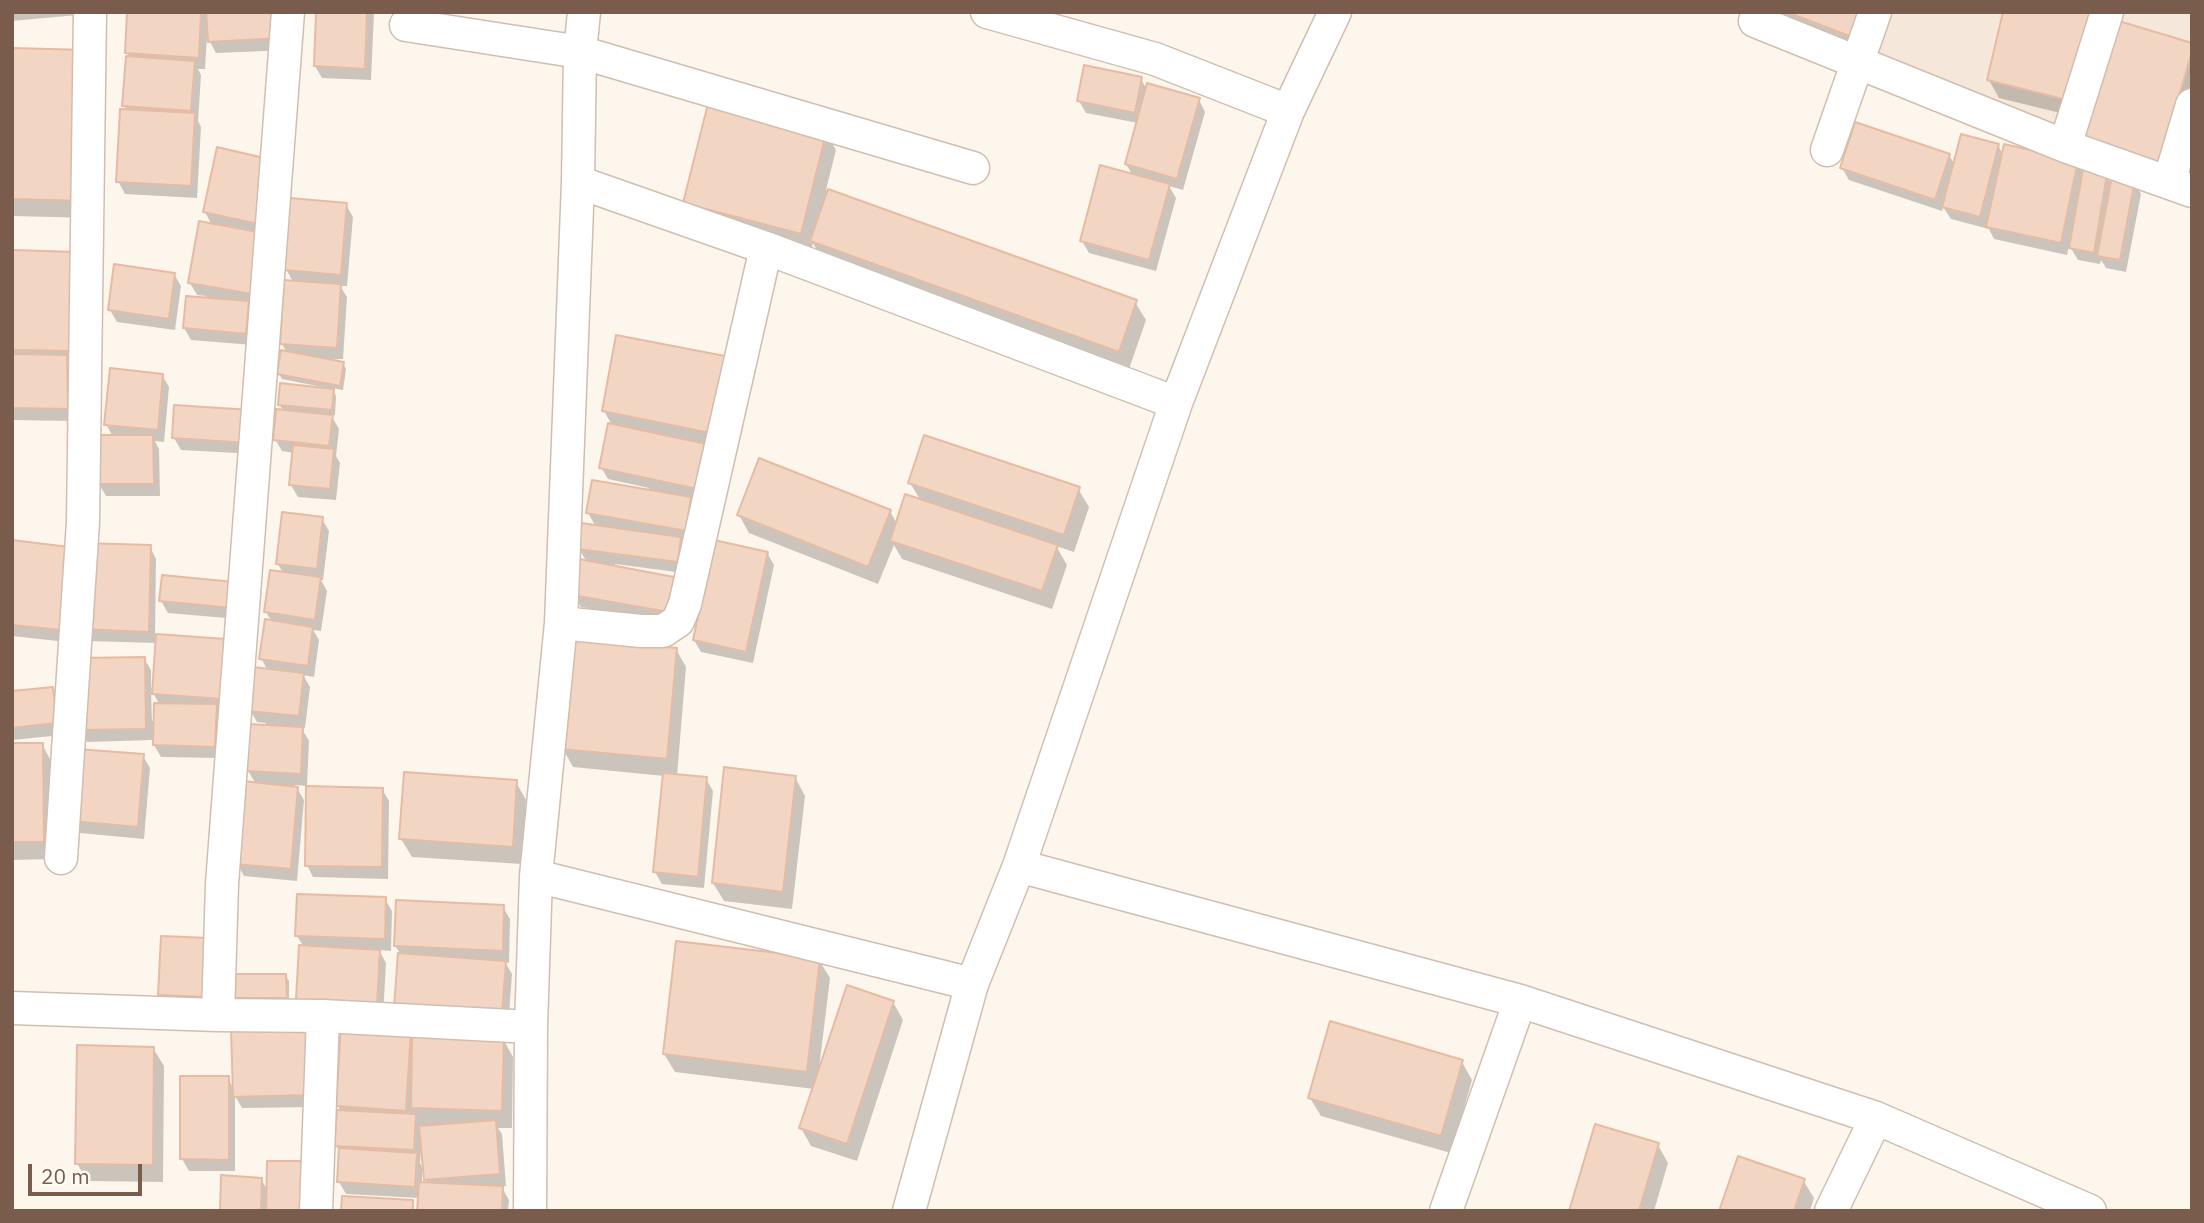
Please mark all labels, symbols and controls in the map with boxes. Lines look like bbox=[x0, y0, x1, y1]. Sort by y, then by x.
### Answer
scale bar bbox=[32, 1150, 145, 1194]
text: 20 m bbox=[41, 1162, 90, 1190]

